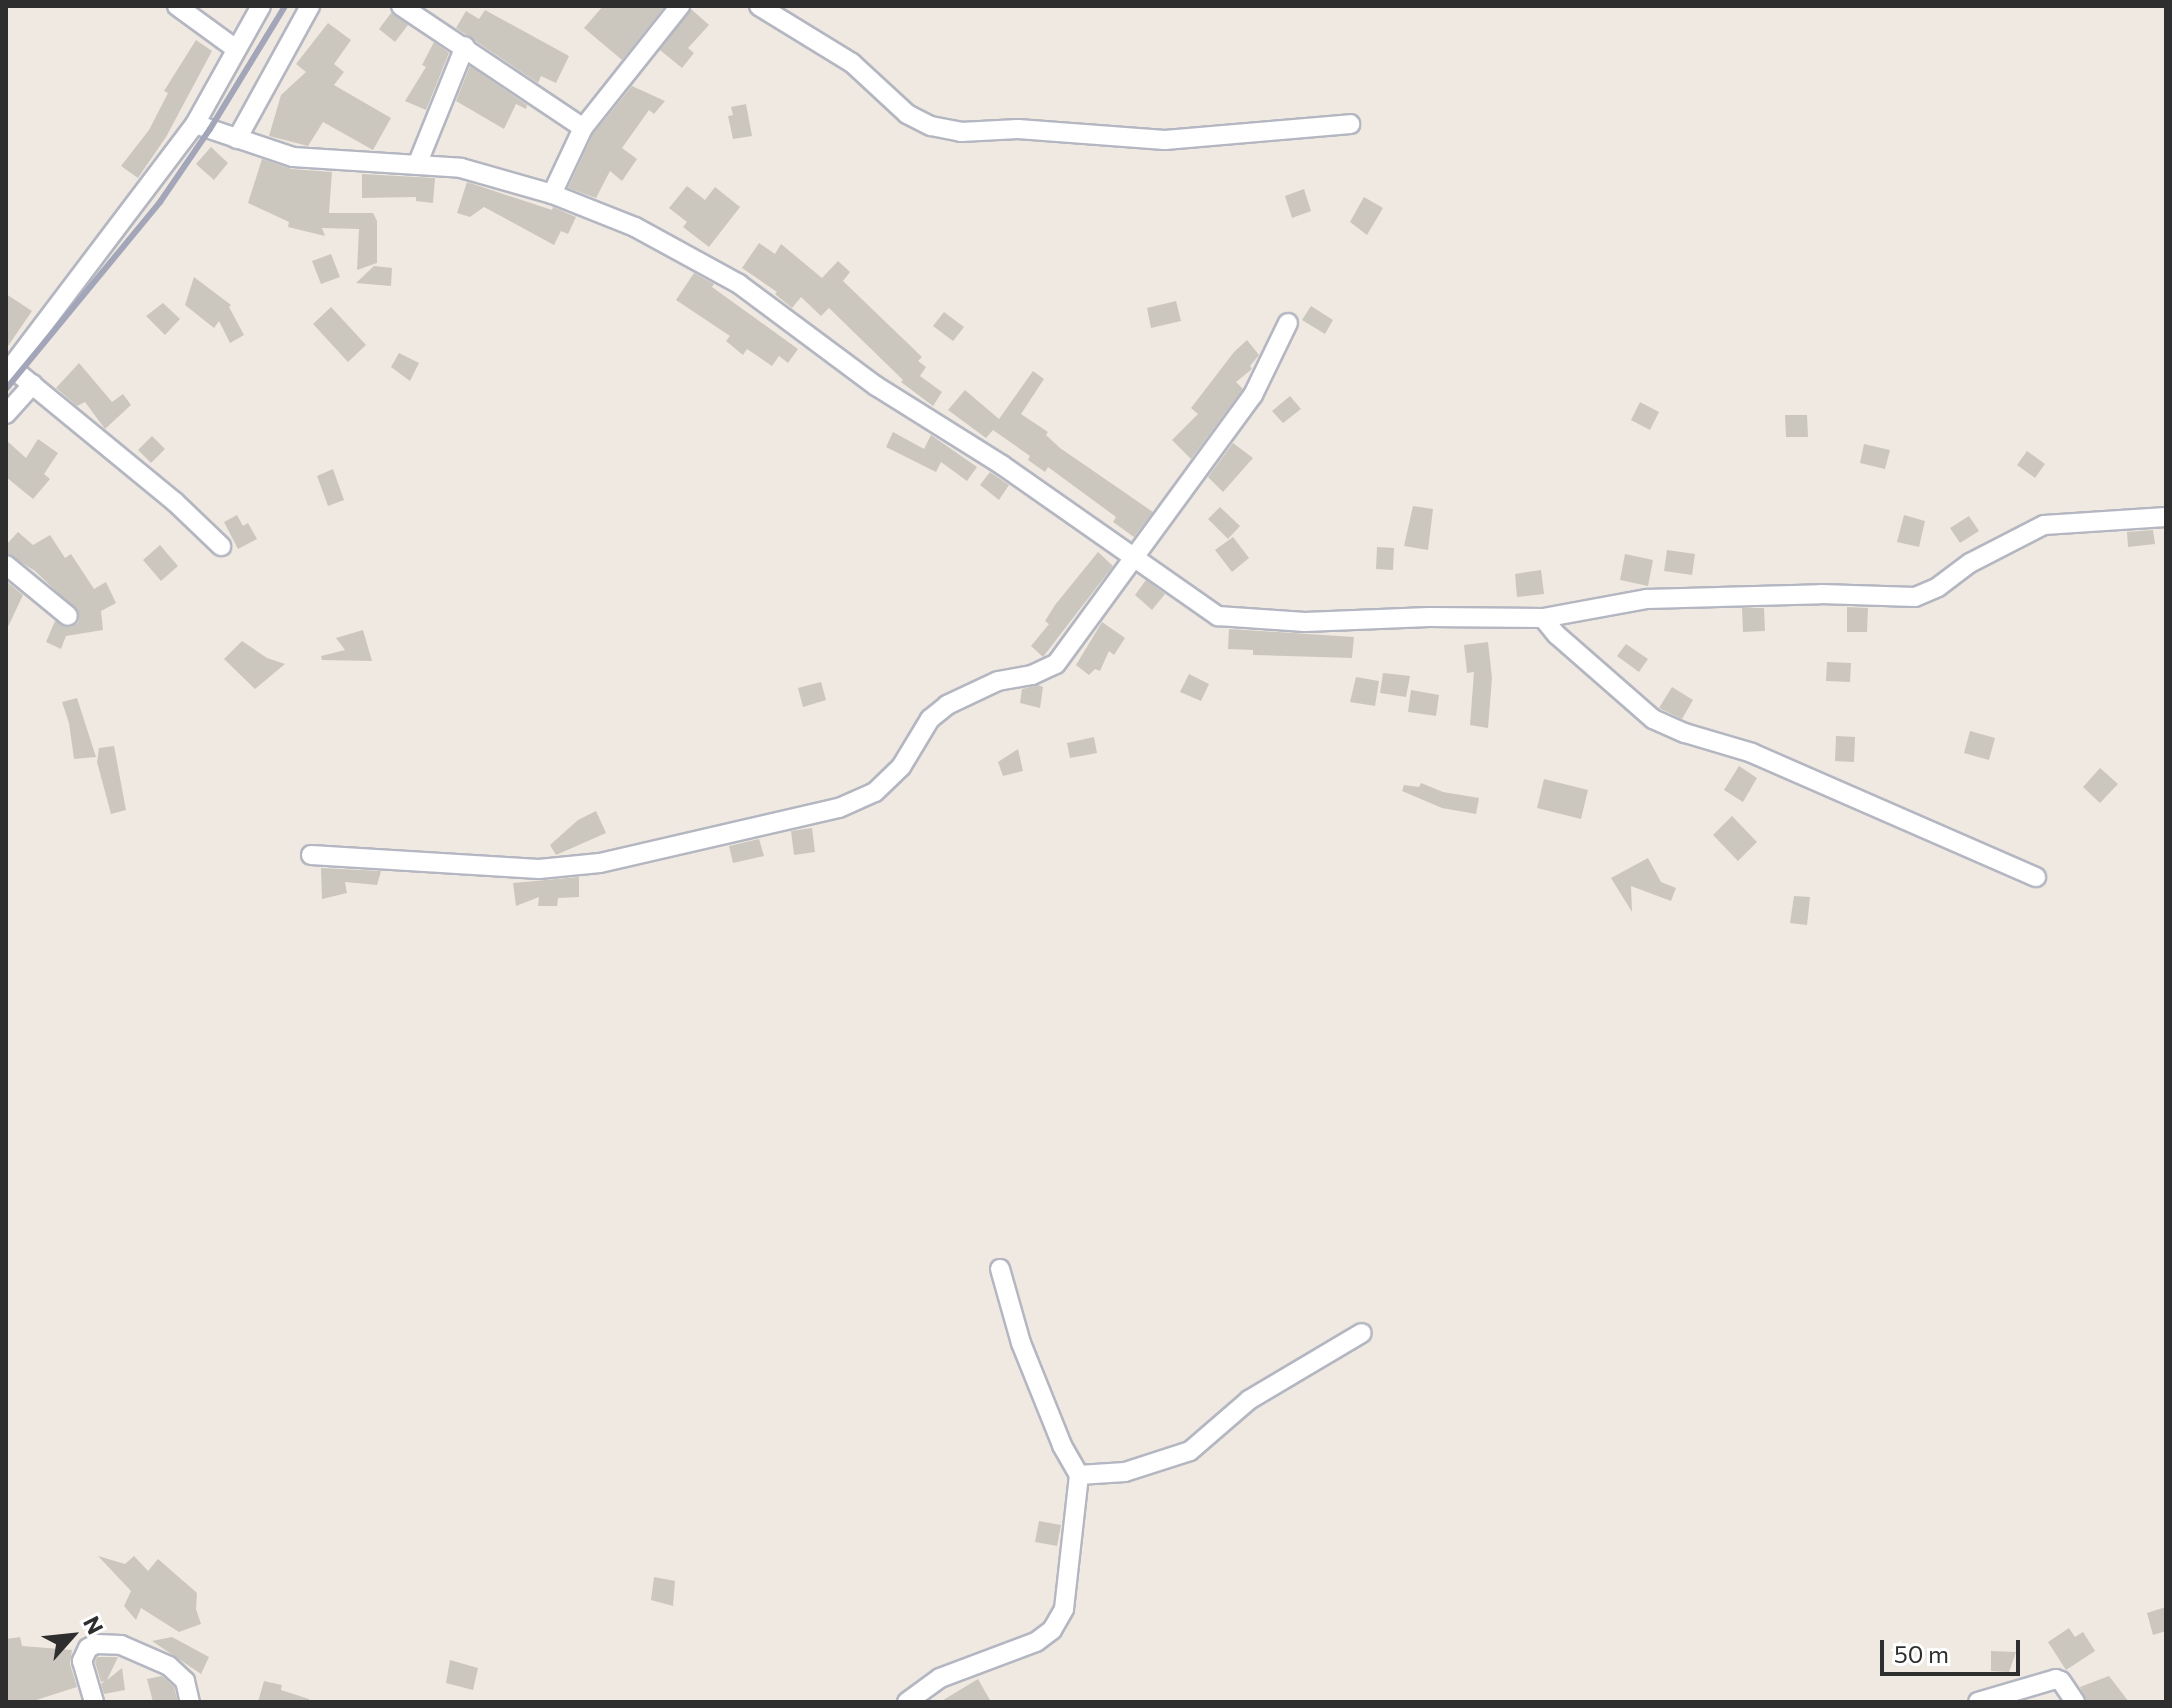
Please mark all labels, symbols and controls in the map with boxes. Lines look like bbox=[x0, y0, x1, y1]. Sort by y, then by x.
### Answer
north arrow bbox=[32, 1596, 112, 1676]
text: N bbox=[78, 1611, 110, 1638]
scale bar bbox=[1884, 1624, 2024, 1674]
text: 50 m bbox=[1894, 1639, 1949, 1668]

